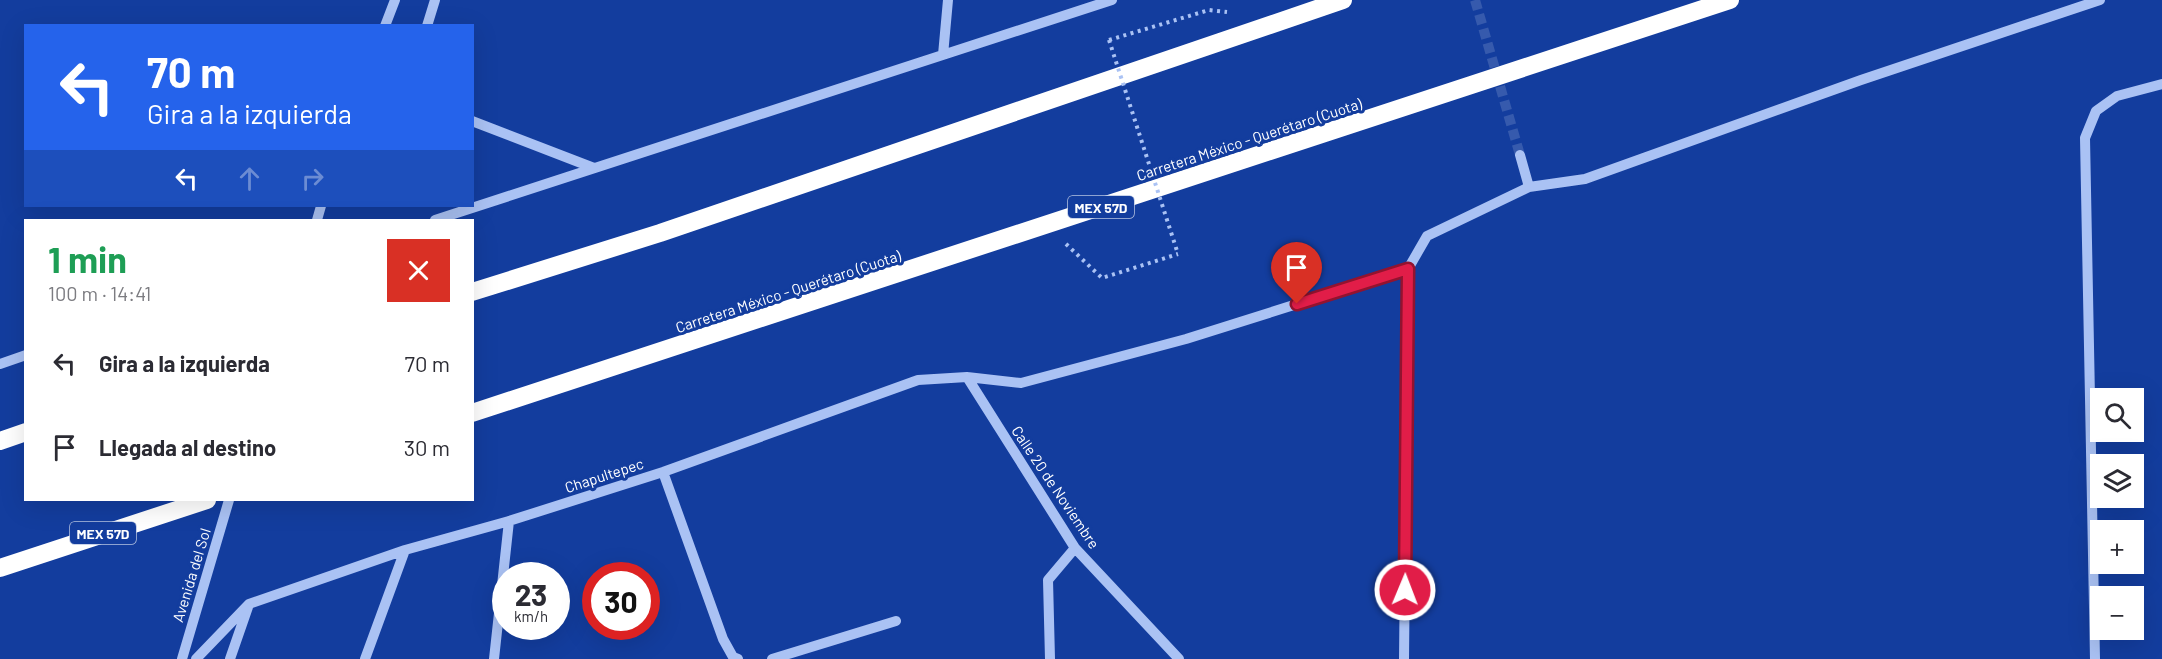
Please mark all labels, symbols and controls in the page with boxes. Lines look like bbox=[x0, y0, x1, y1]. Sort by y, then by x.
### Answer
text: 70 m bbox=[147, 46, 235, 96]
icon: left bbox=[48, 48, 126, 126]
street label: Carretera México - Querétaro (Cuota) bbox=[1134, 94, 1364, 184]
text: Gira a la izquierda bbox=[147, 97, 352, 129]
icon: left bbox=[170, 162, 203, 195]
icon: ahead bbox=[233, 162, 266, 195]
icon: right bbox=[296, 162, 329, 195]
road number: MEX 57D bbox=[1068, 196, 1134, 218]
text: 1 min bbox=[48, 237, 127, 280]
button: close bbox=[387, 239, 450, 302]
pin bbox=[1271, 242, 1322, 304]
street label: Carretera México - Querétaro (Cuota) bbox=[673, 246, 903, 336]
icon: arrive bbox=[1280, 251, 1313, 284]
text: 100 m · 14:41 bbox=[48, 281, 151, 305]
icon: left bbox=[48, 347, 81, 380]
text: Gira a la izquierda bbox=[99, 350, 270, 376]
text: 70 m bbox=[405, 350, 450, 376]
map controls bbox=[2090, 388, 2144, 640]
button: search bbox=[2090, 388, 2144, 442]
street label: Calle 20 de Noviembre bbox=[1008, 422, 1104, 552]
icon: arrive bbox=[48, 431, 81, 464]
text: Llegada al destino bbox=[99, 434, 276, 460]
text: 30 m bbox=[404, 434, 450, 460]
street label: Chapultepec bbox=[562, 454, 646, 496]
button: layers bbox=[2090, 454, 2144, 508]
button: + bbox=[2090, 520, 2144, 574]
road number: MEX 57D bbox=[70, 522, 136, 544]
street label: Avenida del Sol bbox=[168, 526, 214, 624]
position arrow bbox=[1373, 558, 1437, 622]
speed limit sign: 30 bbox=[582, 562, 660, 640]
text: 23 bbox=[515, 576, 547, 612]
button: − bbox=[2090, 586, 2144, 640]
text: km/h bbox=[514, 607, 548, 625]

